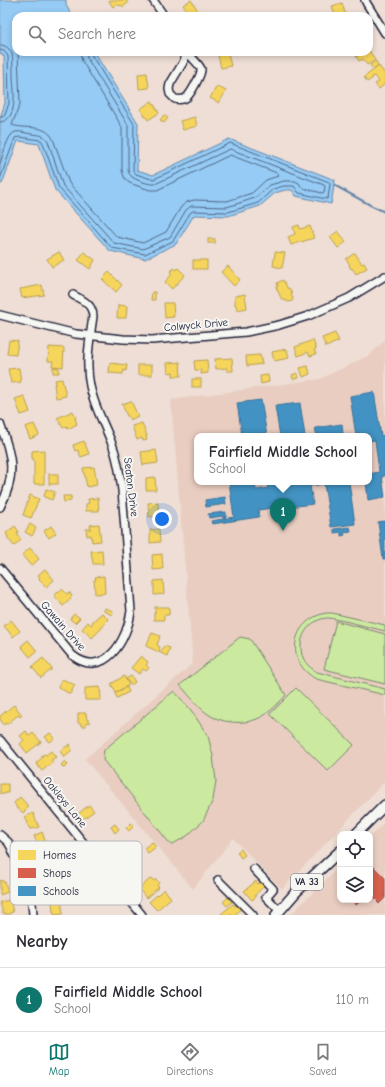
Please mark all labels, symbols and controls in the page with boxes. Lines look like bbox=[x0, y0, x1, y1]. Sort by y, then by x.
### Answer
search box bbox=[12, 12, 373, 56]
icon: search bbox=[26, 23, 48, 45]
text: Search here bbox=[58, 25, 136, 43]
street label: Colwyck Drive bbox=[163, 316, 229, 334]
popup bbox=[194, 433, 372, 485]
text: Fairfield Middle School bbox=[209, 443, 357, 461]
street label: Seaton Drive bbox=[121, 457, 141, 518]
text: School bbox=[209, 461, 246, 476]
pin: 1 bbox=[270, 498, 296, 531]
your location bbox=[152, 509, 172, 529]
street label: Gawain Drive bbox=[38, 599, 88, 654]
street label: Oakleys Lane bbox=[41, 774, 90, 830]
map controls bbox=[337, 831, 373, 903]
button: locate bbox=[337, 831, 373, 867]
legend bbox=[10, 841, 142, 905]
text: Homes bbox=[43, 849, 76, 862]
text: Shops bbox=[43, 867, 72, 880]
button: layers bbox=[337, 867, 373, 903]
road number: VA 33 bbox=[291, 874, 323, 890]
text: Schools bbox=[43, 885, 79, 898]
text: Nearby bbox=[16, 932, 67, 951]
text: Fairfield Middle School bbox=[54, 983, 202, 1001]
text: 1 bbox=[26, 992, 32, 1007]
text: 110 m bbox=[336, 992, 369, 1007]
text: School bbox=[54, 1001, 91, 1016]
tab: Map bbox=[48, 1041, 70, 1078]
tab: Directions bbox=[166, 1041, 213, 1078]
tab: Saved bbox=[309, 1041, 337, 1078]

